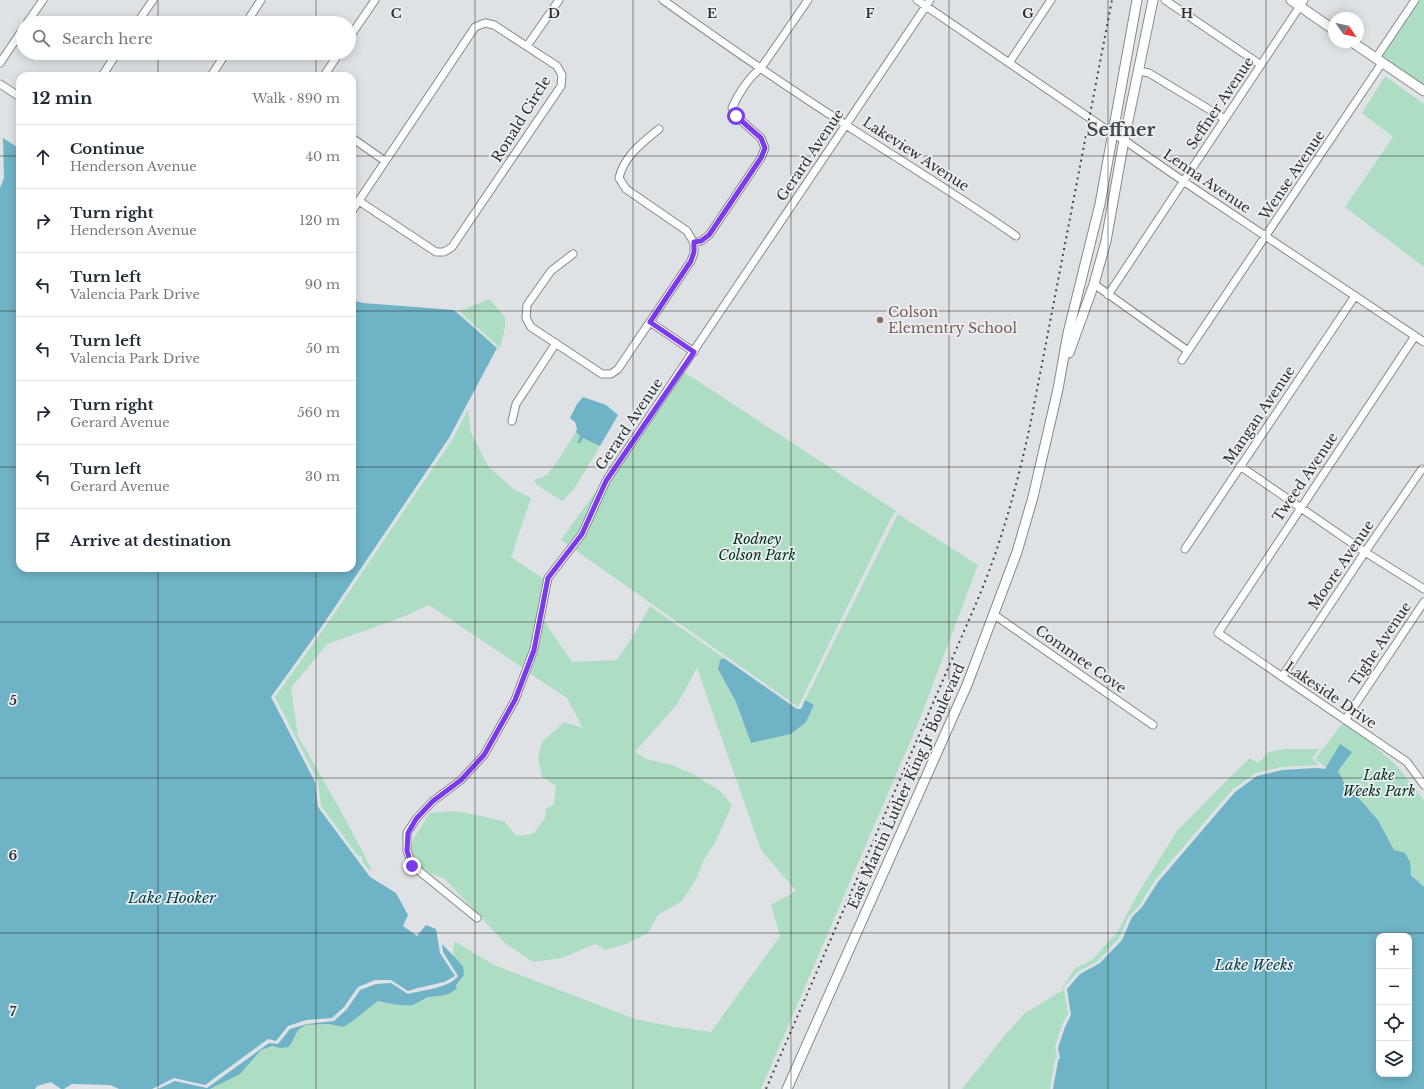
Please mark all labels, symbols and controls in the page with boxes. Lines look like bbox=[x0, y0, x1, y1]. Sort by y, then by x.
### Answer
text: C bbox=[391, 5, 402, 22]
text: D bbox=[548, 5, 560, 22]
text: E bbox=[707, 5, 717, 22]
text: F bbox=[866, 5, 875, 22]
text: G bbox=[1022, 5, 1034, 22]
text: H bbox=[1181, 5, 1193, 22]
north arrow bbox=[1328, 12, 1364, 48]
search box bbox=[16, 16, 356, 60]
icon: search bbox=[30, 27, 52, 49]
text: Search here bbox=[62, 29, 153, 48]
street label: Seffner Avenue bbox=[1182, 53, 1258, 153]
street label: Ronald Circle bbox=[487, 73, 555, 165]
text: 12 min bbox=[32, 88, 92, 109]
text: Walk · 890 m bbox=[252, 90, 340, 107]
street label: Gerard Avenue bbox=[773, 105, 847, 205]
route start bbox=[727, 107, 745, 125]
street label: Lakeview Avenue bbox=[859, 113, 973, 195]
district label: Seffner bbox=[1087, 119, 1155, 141]
street label: Wense Avenue bbox=[1255, 127, 1329, 224]
text: Continue bbox=[70, 139, 145, 158]
street label: Lenna Avenue bbox=[1160, 145, 1254, 217]
icon: ahead bbox=[32, 146, 54, 168]
text: 40 m bbox=[305, 148, 340, 165]
text: Henderson Avenue bbox=[70, 158, 197, 175]
text: Turn right bbox=[70, 203, 153, 222]
icon: right bbox=[32, 210, 54, 232]
text: 120 m bbox=[299, 212, 340, 229]
text: Henderson Avenue bbox=[70, 222, 197, 239]
text: Turn left bbox=[70, 267, 141, 286]
icon: left bbox=[32, 274, 54, 296]
text: 90 m bbox=[305, 276, 340, 293]
text: Valencia Park Drive bbox=[70, 286, 200, 303]
place label: Colson Elementry School bbox=[888, 303, 1017, 337]
marker: Colson Elementry School bbox=[875, 315, 885, 325]
text: Turn left bbox=[70, 331, 141, 350]
icon: left bbox=[32, 338, 54, 360]
text: 50 m bbox=[306, 340, 340, 357]
text: Valencia Park Drive bbox=[70, 350, 200, 367]
street label: Mangan Avenue bbox=[1219, 362, 1299, 468]
street label: Gerard Avenue bbox=[592, 374, 666, 474]
text: Turn right bbox=[70, 395, 153, 414]
icon: right bbox=[32, 402, 54, 424]
text: 560 m bbox=[297, 404, 340, 421]
text: Gerard Avenue bbox=[70, 414, 170, 431]
street label: Tweed Avenue bbox=[1268, 429, 1342, 525]
text: Turn left bbox=[70, 459, 141, 478]
icon: left bbox=[32, 466, 54, 488]
text: 30 m bbox=[305, 468, 340, 485]
text: Gerard Avenue bbox=[70, 478, 170, 495]
street label: Moore Avenue bbox=[1304, 517, 1378, 613]
icon: arrive bbox=[32, 530, 54, 552]
park label: Rodney Colson Park bbox=[718, 530, 796, 564]
text: Arrive at destination bbox=[70, 531, 231, 550]
street label: Tighe Avenue bbox=[1345, 598, 1415, 690]
street label: Commee Cove bbox=[1032, 621, 1130, 697]
street label: Lakeside Drive bbox=[1282, 658, 1380, 732]
street label: East Martin Luther King Jr Boulevard bbox=[844, 660, 969, 912]
text: 5 bbox=[9, 692, 17, 709]
park label: Lake Weeks Park bbox=[1343, 766, 1415, 800]
text: 6 bbox=[9, 847, 18, 864]
route end bbox=[403, 857, 421, 875]
water label: Lake Hooker bbox=[127, 888, 217, 907]
map controls bbox=[1376, 933, 1412, 1077]
button: + bbox=[1376, 933, 1412, 969]
water label: Lake Weeks bbox=[1214, 955, 1294, 974]
button: − bbox=[1376, 969, 1412, 1005]
text: 7 bbox=[10, 1003, 17, 1020]
button: locate bbox=[1376, 1005, 1412, 1041]
button: layers bbox=[1376, 1041, 1412, 1077]

